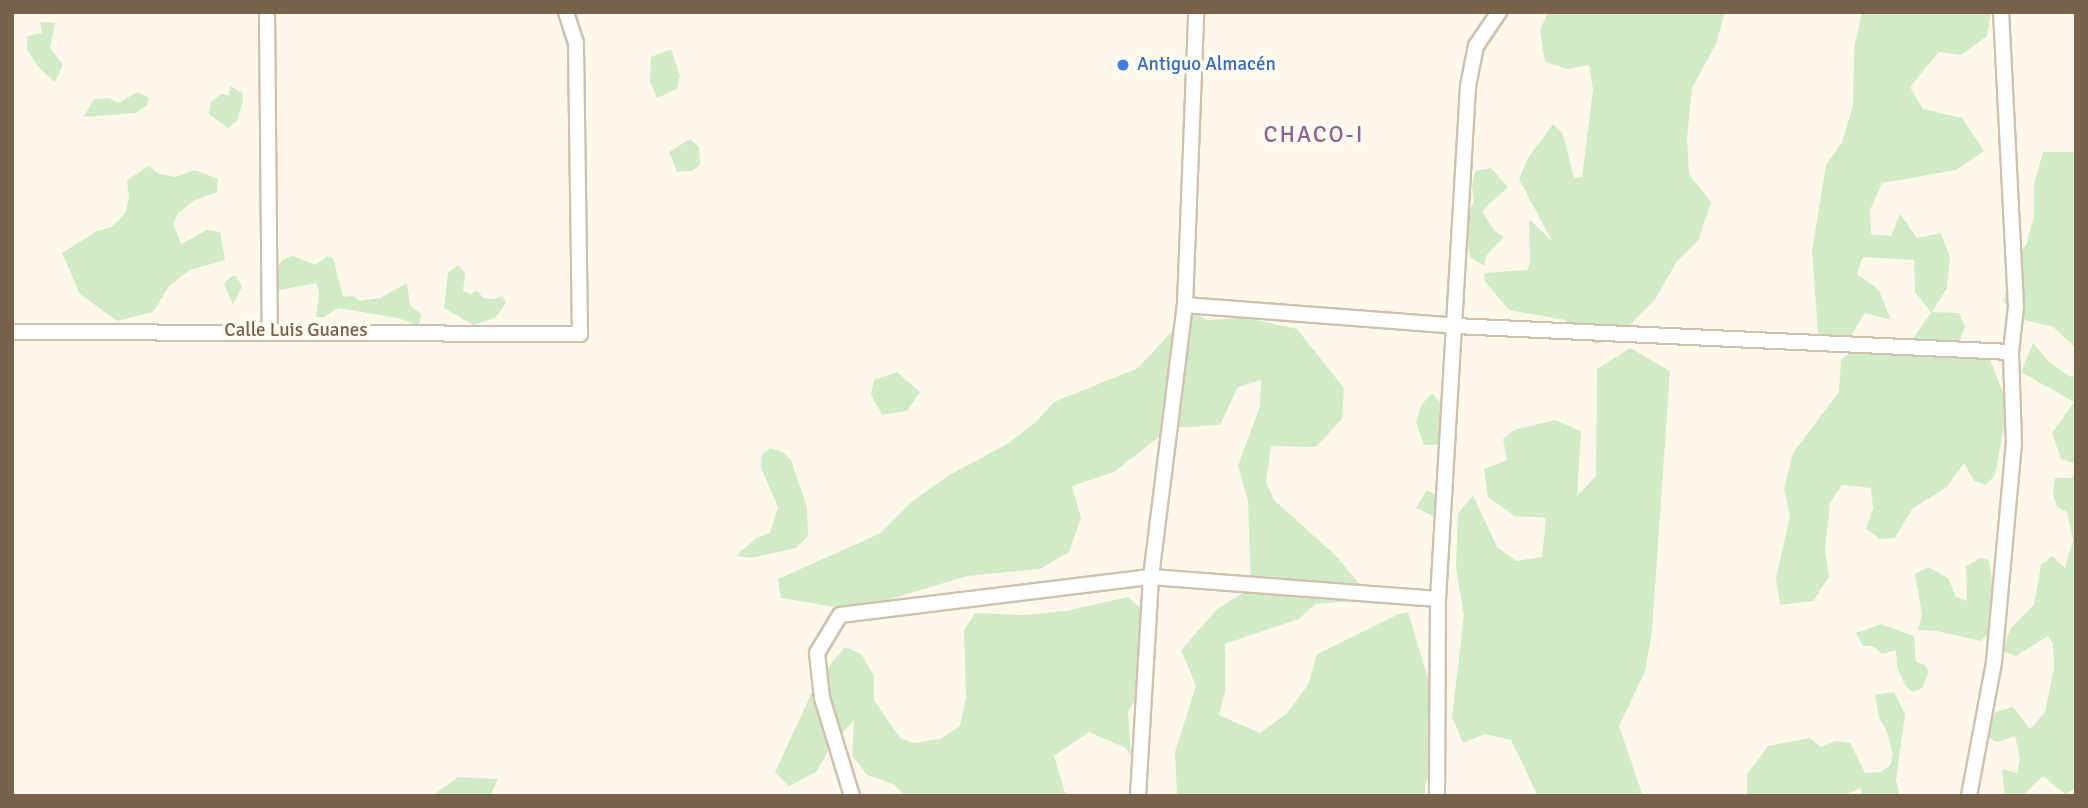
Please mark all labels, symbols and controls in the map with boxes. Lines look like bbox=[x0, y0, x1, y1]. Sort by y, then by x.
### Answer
place label: Antiguo Almacén bbox=[1137, 54, 1276, 76]
marker: Antiguo Almacén bbox=[1115, 57, 1131, 73]
district label: CHACO-I bbox=[1264, 121, 1364, 149]
street label: Calle Luis Guanes bbox=[224, 320, 368, 342]

